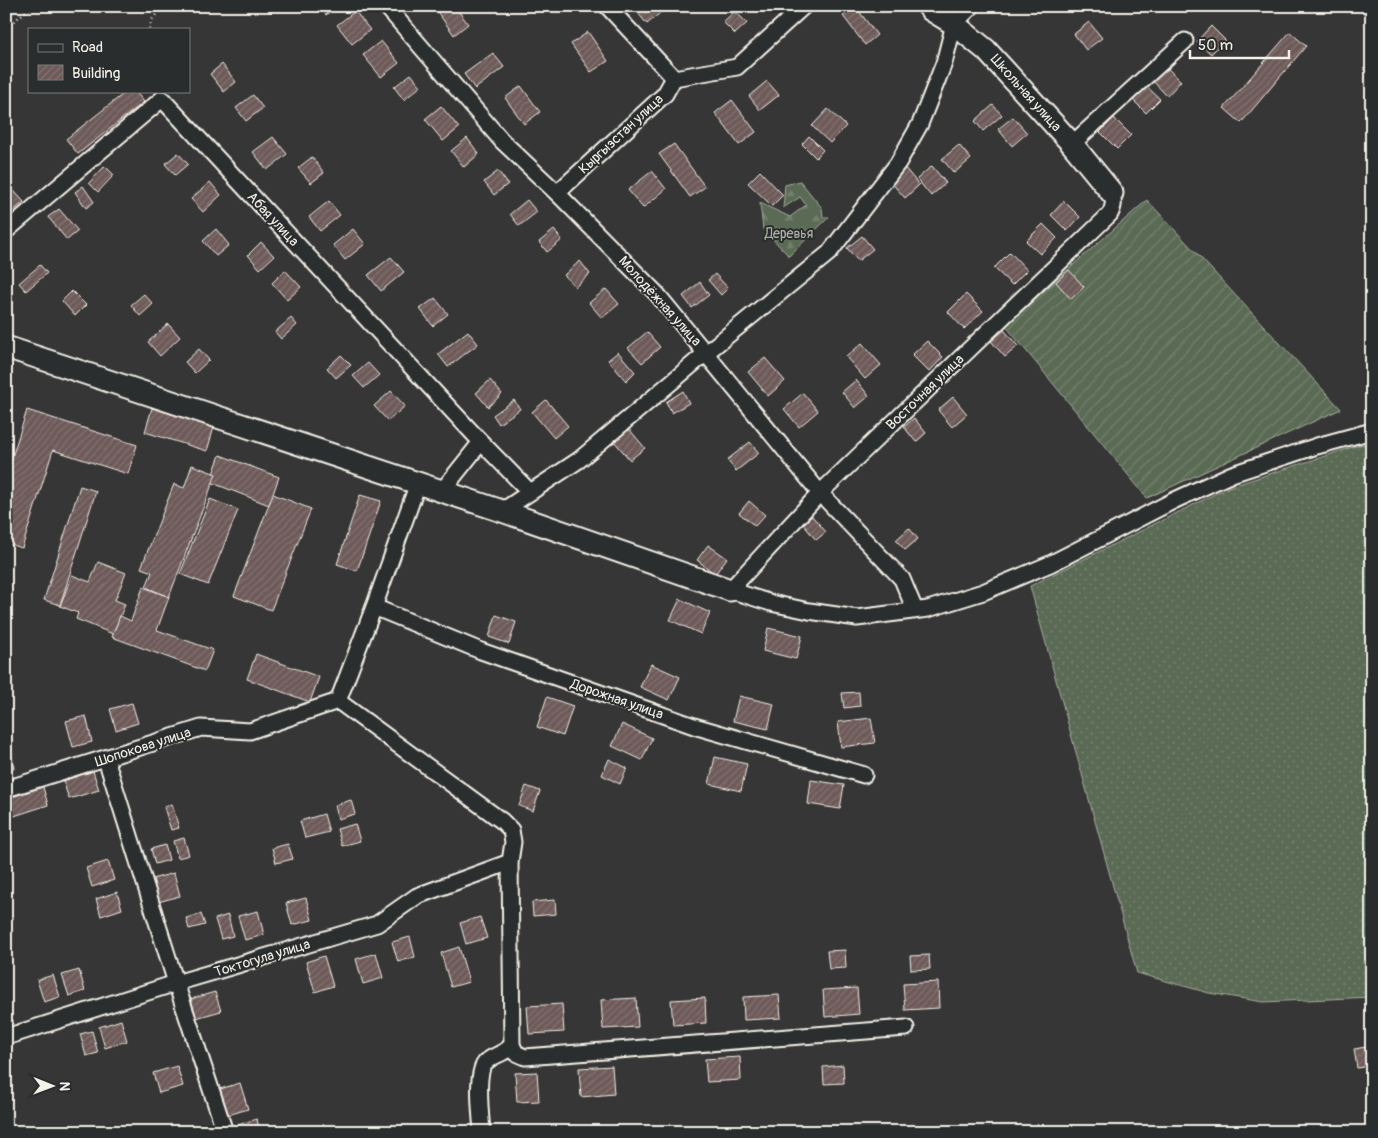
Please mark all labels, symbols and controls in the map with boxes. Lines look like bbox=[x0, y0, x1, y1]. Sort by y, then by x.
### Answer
legend bbox=[28, 28, 190, 92]
scale bar bbox=[1190, 28, 1289, 60]
text: 50 m bbox=[1198, 36, 1233, 55]
text: Road bbox=[72, 38, 103, 57]
street label: Школьная улица bbox=[987, 51, 1065, 135]
text: Building bbox=[72, 64, 120, 83]
street label: Кыргызстан улица bbox=[575, 90, 667, 178]
street label: Абая улица bbox=[244, 188, 302, 250]
park label: Деревья bbox=[764, 225, 813, 242]
street label: Молодёжная улица bbox=[615, 252, 705, 350]
street label: Восточная улица bbox=[882, 351, 968, 433]
street label: Дорожная улица bbox=[567, 675, 666, 723]
street label: Шопокова улица bbox=[93, 724, 193, 770]
street label: Токтогула улица bbox=[212, 935, 312, 981]
north arrow bbox=[28, 1060, 78, 1110]
text: N bbox=[56, 1081, 73, 1091]

